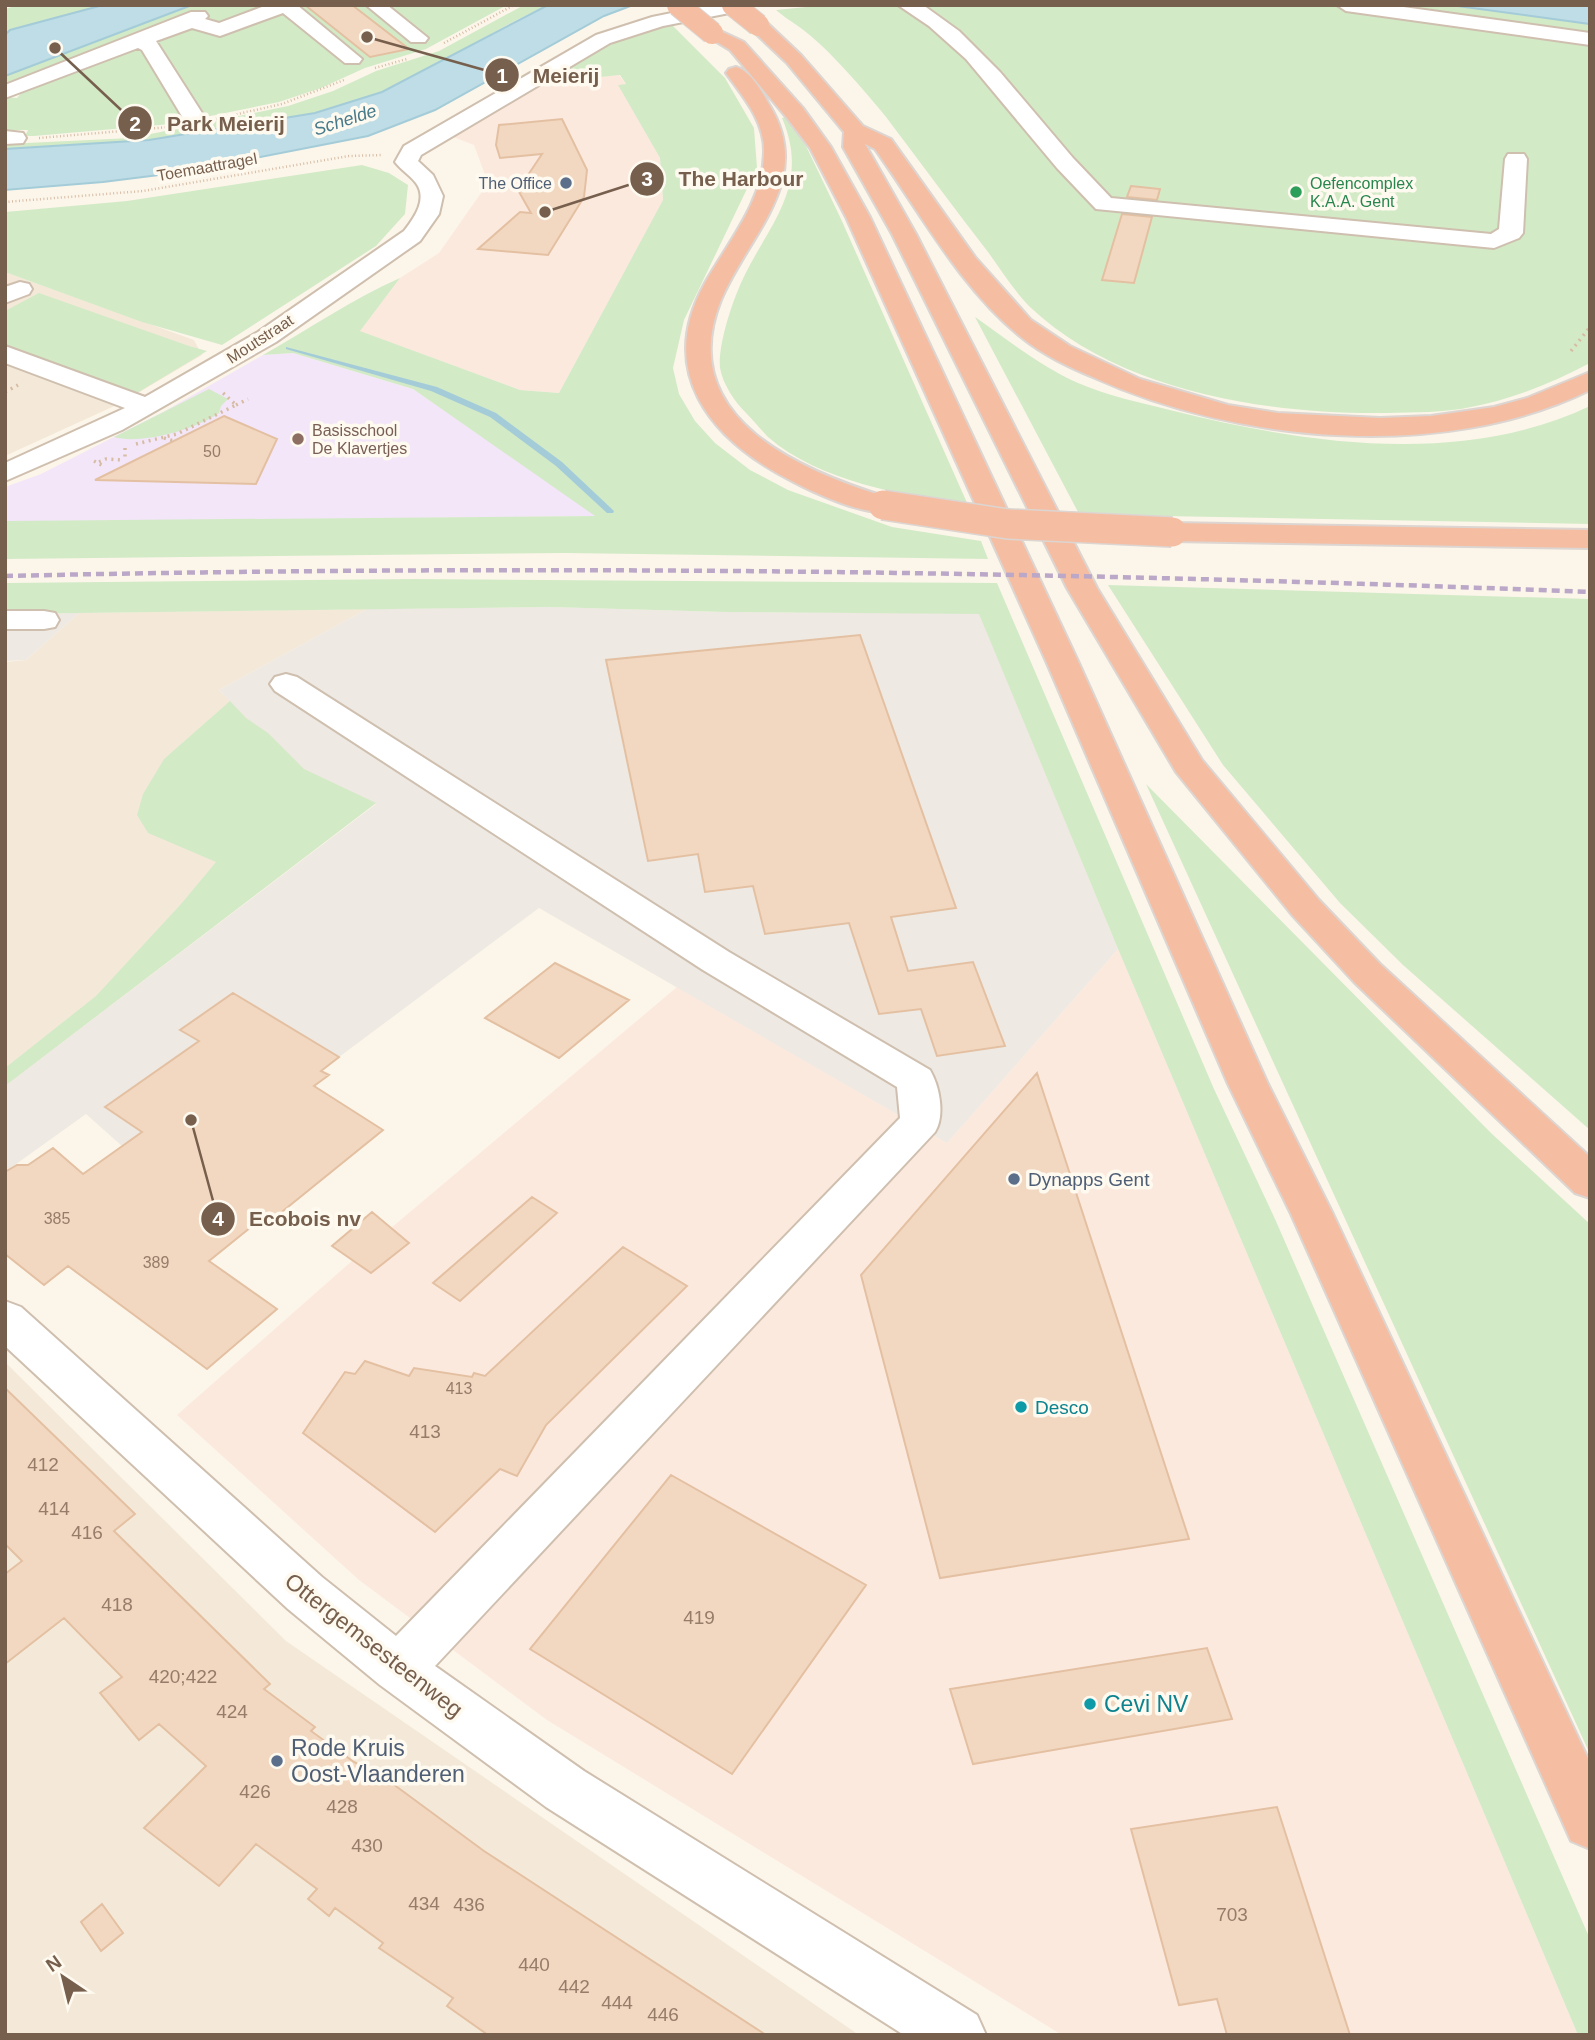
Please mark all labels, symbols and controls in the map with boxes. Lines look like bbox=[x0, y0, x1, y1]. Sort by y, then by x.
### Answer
callout: Meierij bbox=[484, 54, 614, 96]
text: 1 bbox=[496, 64, 508, 87]
text: Meierij bbox=[533, 64, 599, 87]
water label: Schelde bbox=[311, 100, 379, 140]
callout: Park Meierij bbox=[118, 102, 299, 144]
text: 2 bbox=[129, 112, 141, 135]
text: Park Meierij bbox=[167, 112, 285, 135]
street label: Toemaattragel bbox=[156, 150, 258, 184]
callout: The Harbour bbox=[629, 158, 817, 200]
text: 3 bbox=[641, 167, 653, 190]
text: The Harbour bbox=[679, 167, 803, 190]
place label: The Office bbox=[478, 175, 552, 192]
marker: The Office bbox=[558, 175, 574, 191]
place label: Oefencomplex K.A.A. Gent bbox=[1310, 175, 1413, 210]
marker: Oefencomplex K.A.A. Gent bbox=[1288, 184, 1304, 200]
street label: Moutstraat bbox=[224, 311, 297, 367]
place label: Basisschool De Klavertjes bbox=[312, 422, 407, 457]
marker: Basisschool De Klavertjes bbox=[290, 431, 306, 447]
house number: 50 bbox=[203, 443, 221, 460]
place label: Dynapps Gent bbox=[1028, 1169, 1150, 1190]
marker: Dynapps Gent bbox=[1006, 1171, 1022, 1187]
callout: Ecobois nv bbox=[200, 1198, 375, 1240]
text: 4 bbox=[212, 1207, 224, 1230]
text: Ecobois nv bbox=[249, 1207, 361, 1230]
house number: 385 bbox=[44, 1210, 70, 1227]
house number: 389 bbox=[143, 1254, 169, 1271]
house number: 413 bbox=[446, 1380, 472, 1397]
place label: Desco bbox=[1035, 1397, 1089, 1418]
marker: Desco bbox=[1013, 1399, 1029, 1415]
house number: 413 bbox=[409, 1421, 441, 1442]
house number: 412 bbox=[27, 1454, 59, 1475]
house number: 414 bbox=[38, 1498, 70, 1519]
house number: 416 bbox=[71, 1522, 103, 1543]
street label: Ottergemsesteenweg bbox=[280, 1567, 468, 1723]
house number: 418 bbox=[101, 1594, 133, 1615]
house number: 419 bbox=[683, 1607, 715, 1628]
house number: 420;422 bbox=[149, 1666, 217, 1687]
place label: Cevi NV bbox=[1104, 1691, 1189, 1717]
marker: Cevi NV bbox=[1082, 1696, 1098, 1712]
house number: 424 bbox=[216, 1701, 248, 1722]
place label: Rode Kruis Oost-Vlaanderen bbox=[291, 1735, 465, 1787]
marker: Rode Kruis Oost-Vlaanderen bbox=[269, 1753, 285, 1769]
house number: 426 bbox=[239, 1781, 271, 1802]
house number: 428 bbox=[326, 1796, 358, 1817]
house number: 430 bbox=[351, 1835, 383, 1856]
house number: 434 bbox=[408, 1893, 440, 1914]
house number: 436 bbox=[453, 1894, 485, 1915]
house number: 703 bbox=[1216, 1904, 1248, 1925]
north arrow bbox=[28, 1942, 98, 2012]
text: N bbox=[42, 1951, 65, 1976]
house number: 440 bbox=[518, 1954, 550, 1975]
house number: 442 bbox=[558, 1976, 590, 1997]
house number: 444 bbox=[601, 1992, 633, 2013]
house number: 446 bbox=[647, 2004, 679, 2025]

